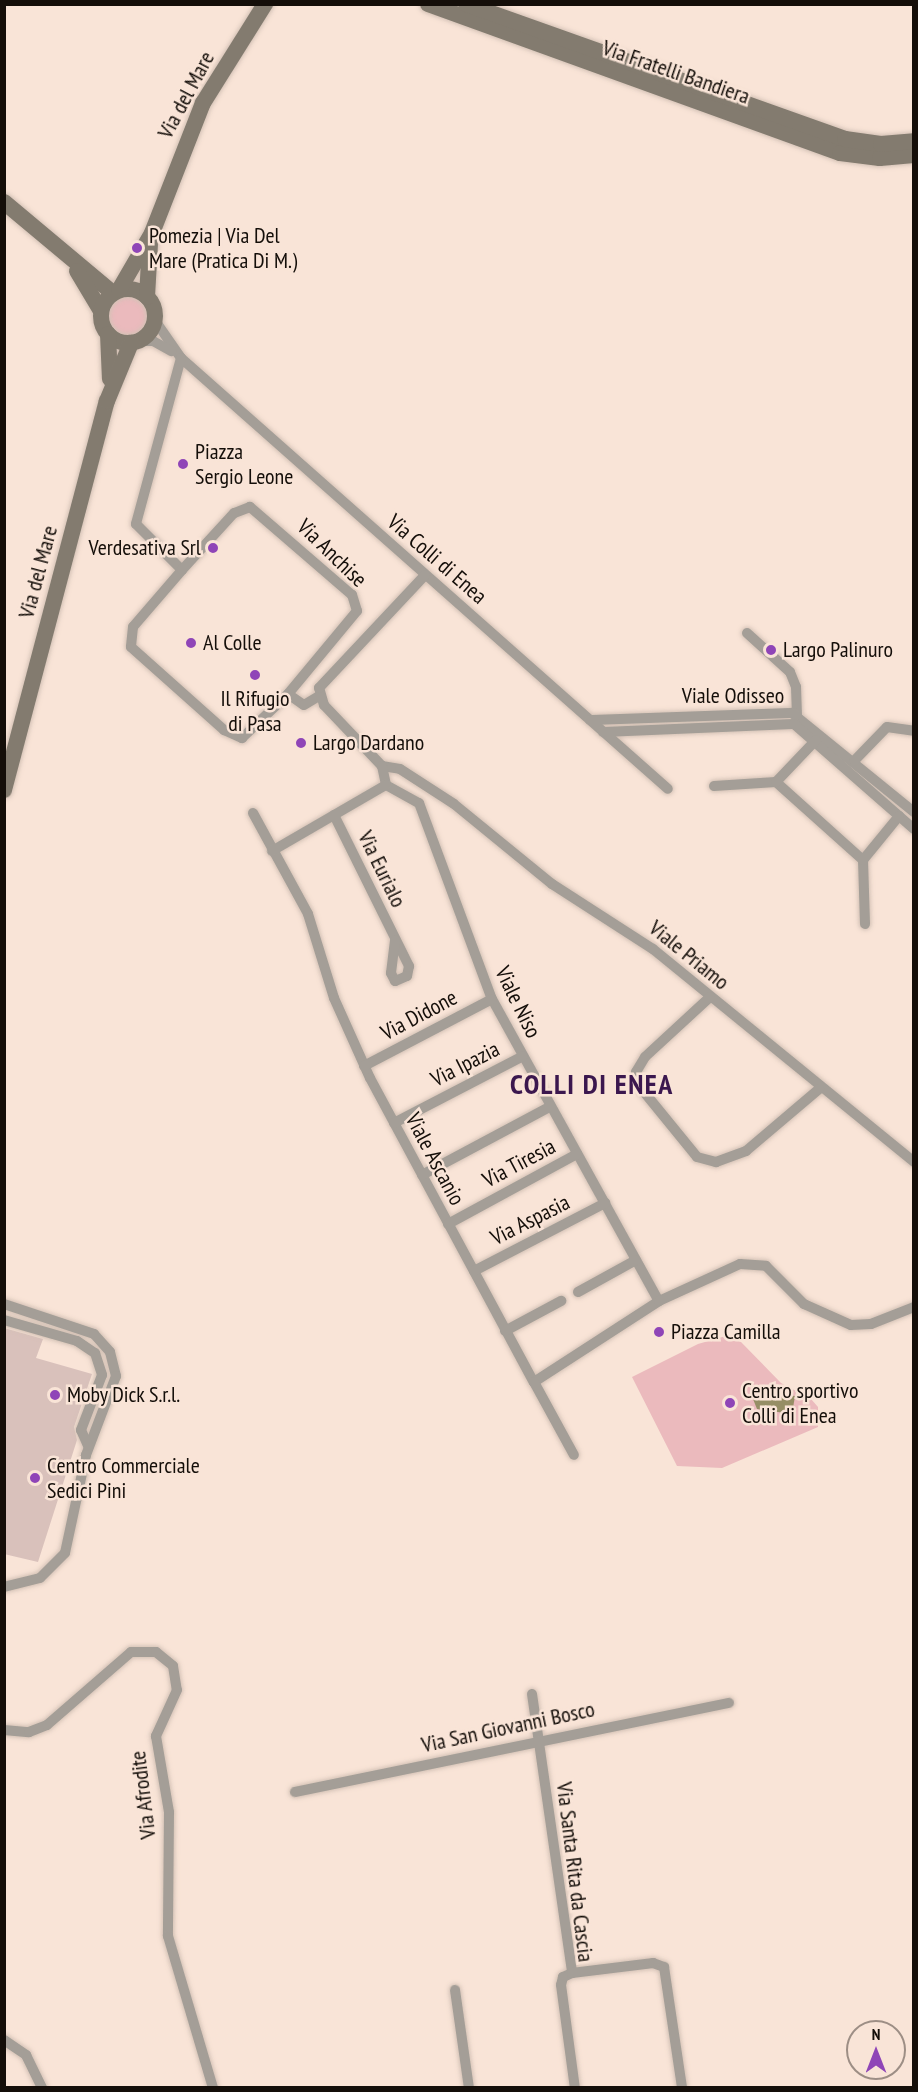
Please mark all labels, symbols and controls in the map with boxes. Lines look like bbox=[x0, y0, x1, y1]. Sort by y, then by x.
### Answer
street label: Via Fratelli Bandiera bbox=[599, 34, 753, 110]
street label: Via del Mare bbox=[152, 47, 220, 143]
place label: Pomezia | Via Del Mare (Pratica Di M.) bbox=[149, 222, 297, 274]
marker: Pomezia | Via Del Mare (Pratica Di M.) bbox=[130, 241, 144, 255]
place label: Piazza Sergio Leone bbox=[195, 438, 293, 490]
marker: Piazza Sergio Leone bbox=[176, 457, 190, 471]
street label: Via Colli di Enea bbox=[382, 509, 492, 609]
street label: Via Anchise bbox=[291, 513, 373, 593]
street label: Via del Mare bbox=[13, 523, 63, 621]
place label: Verdesativa Srl bbox=[89, 535, 201, 561]
marker: Verdesativa Srl bbox=[206, 541, 220, 555]
place label: Al Colle bbox=[203, 630, 261, 656]
marker: Al Colle bbox=[184, 636, 198, 650]
place label: Largo Palinuro bbox=[783, 637, 893, 663]
marker: Largo Palinuro bbox=[764, 643, 778, 657]
marker: Il Rifugio di Pasa bbox=[248, 668, 262, 682]
street label: Viale Odisseo bbox=[682, 683, 784, 709]
place label: Il Rifugio di Pasa bbox=[220, 685, 290, 736]
place label: Largo Dardano bbox=[313, 730, 424, 756]
marker: Largo Dardano bbox=[294, 736, 308, 750]
street label: Via Eurialo bbox=[352, 827, 412, 911]
street label: Viale Priamo bbox=[644, 915, 734, 995]
street label: Viale Niso bbox=[489, 962, 547, 1042]
street label: Via Didone bbox=[376, 984, 462, 1046]
street label: Via Ipazia bbox=[426, 1036, 504, 1092]
district label: COLLI DI ENEA bbox=[510, 1067, 674, 1101]
street label: Viale Ascanio bbox=[400, 1108, 470, 1210]
street label: Via Tiresia bbox=[478, 1133, 560, 1193]
street label: Via Aspasia bbox=[486, 1189, 574, 1251]
place label: Piazza Camilla bbox=[671, 1319, 781, 1345]
marker: Piazza Camilla bbox=[652, 1325, 666, 1339]
place label: Centro sportivo Colli di Enea bbox=[742, 1377, 858, 1428]
place label: Moby Dick S.r.l. bbox=[67, 1382, 181, 1408]
marker: Moby Dick S.r.l. bbox=[48, 1388, 62, 1402]
marker: Centro sportivo Colli di Enea bbox=[723, 1396, 737, 1410]
place label: Centro Commerciale Sedici Pini bbox=[47, 1452, 200, 1504]
marker: Centro Commerciale Sedici Pini bbox=[28, 1471, 42, 1485]
street label: Via San Giovanni Bosco bbox=[419, 1696, 597, 1758]
street label: Via Afrodite bbox=[124, 1749, 162, 1841]
street label: Via Santa Rita da Cascia bbox=[551, 1781, 599, 1963]
north arrow bbox=[846, 2020, 906, 2080]
text: N bbox=[872, 2024, 880, 2044]

